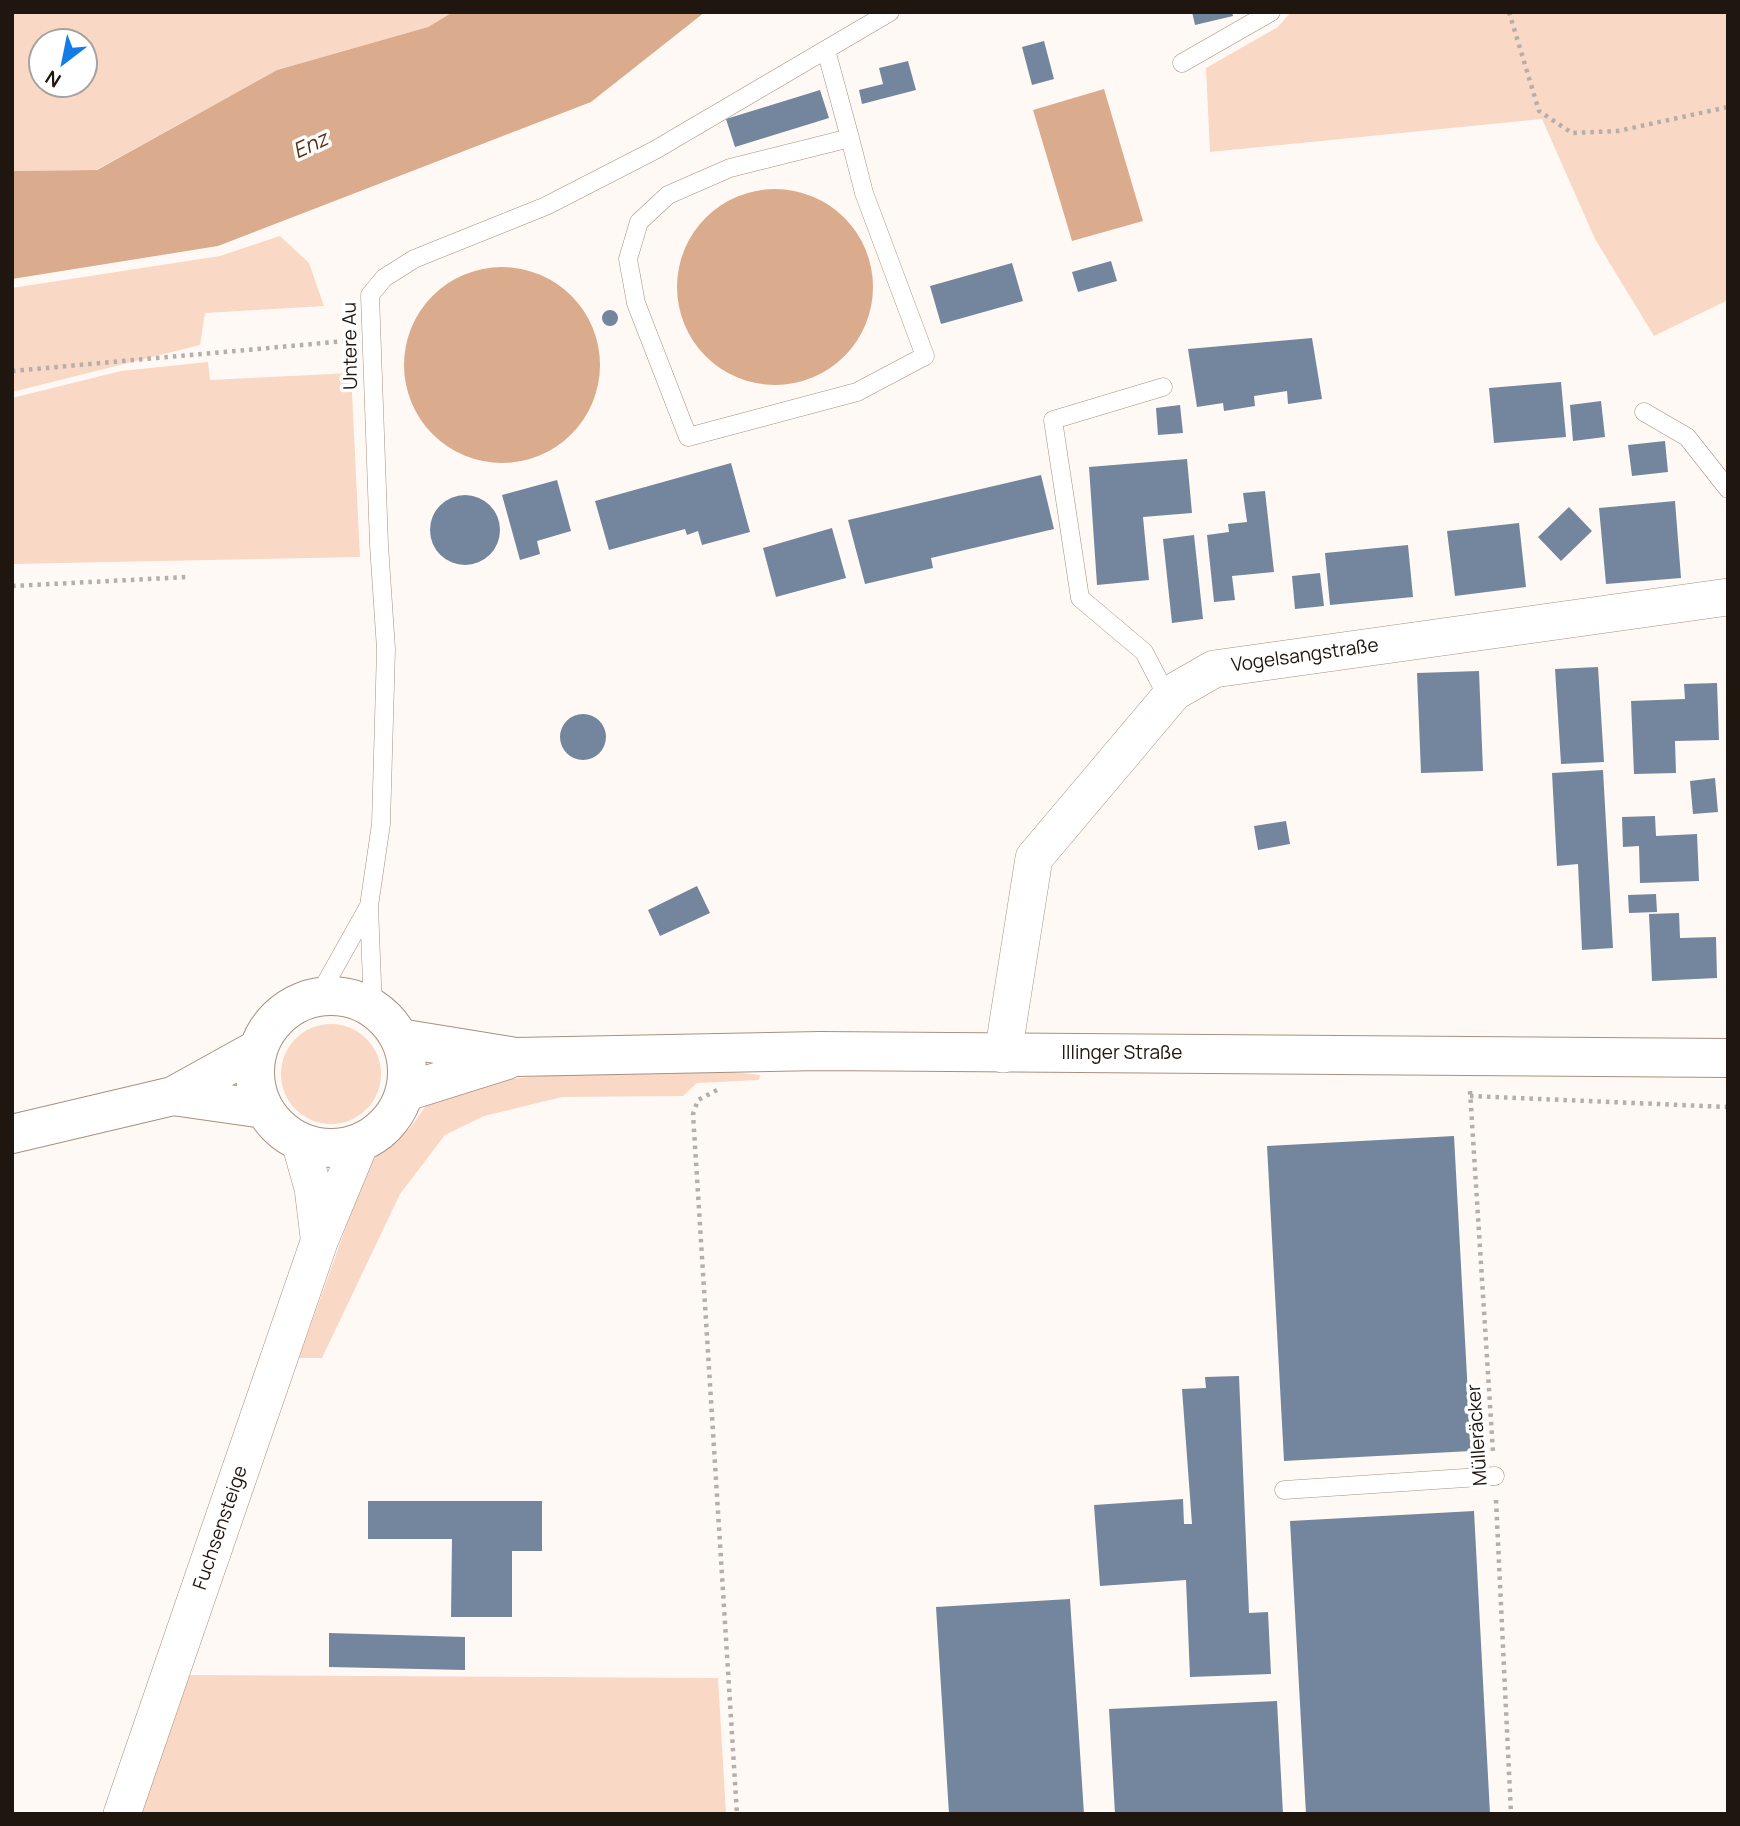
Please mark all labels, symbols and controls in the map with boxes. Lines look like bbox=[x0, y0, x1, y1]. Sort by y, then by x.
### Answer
north arrow bbox=[28, 28, 98, 98]
text: N bbox=[40, 64, 66, 94]
water label: Enz bbox=[290, 127, 332, 165]
street label: Untere Au bbox=[339, 302, 363, 390]
street label: Vogelsangstraße bbox=[1230, 634, 1380, 678]
street label: Illinger Straße bbox=[1062, 1043, 1182, 1065]
street label: Mülleräcker bbox=[1463, 1383, 1493, 1487]
street label: Fuchsensteige bbox=[189, 1463, 253, 1593]

